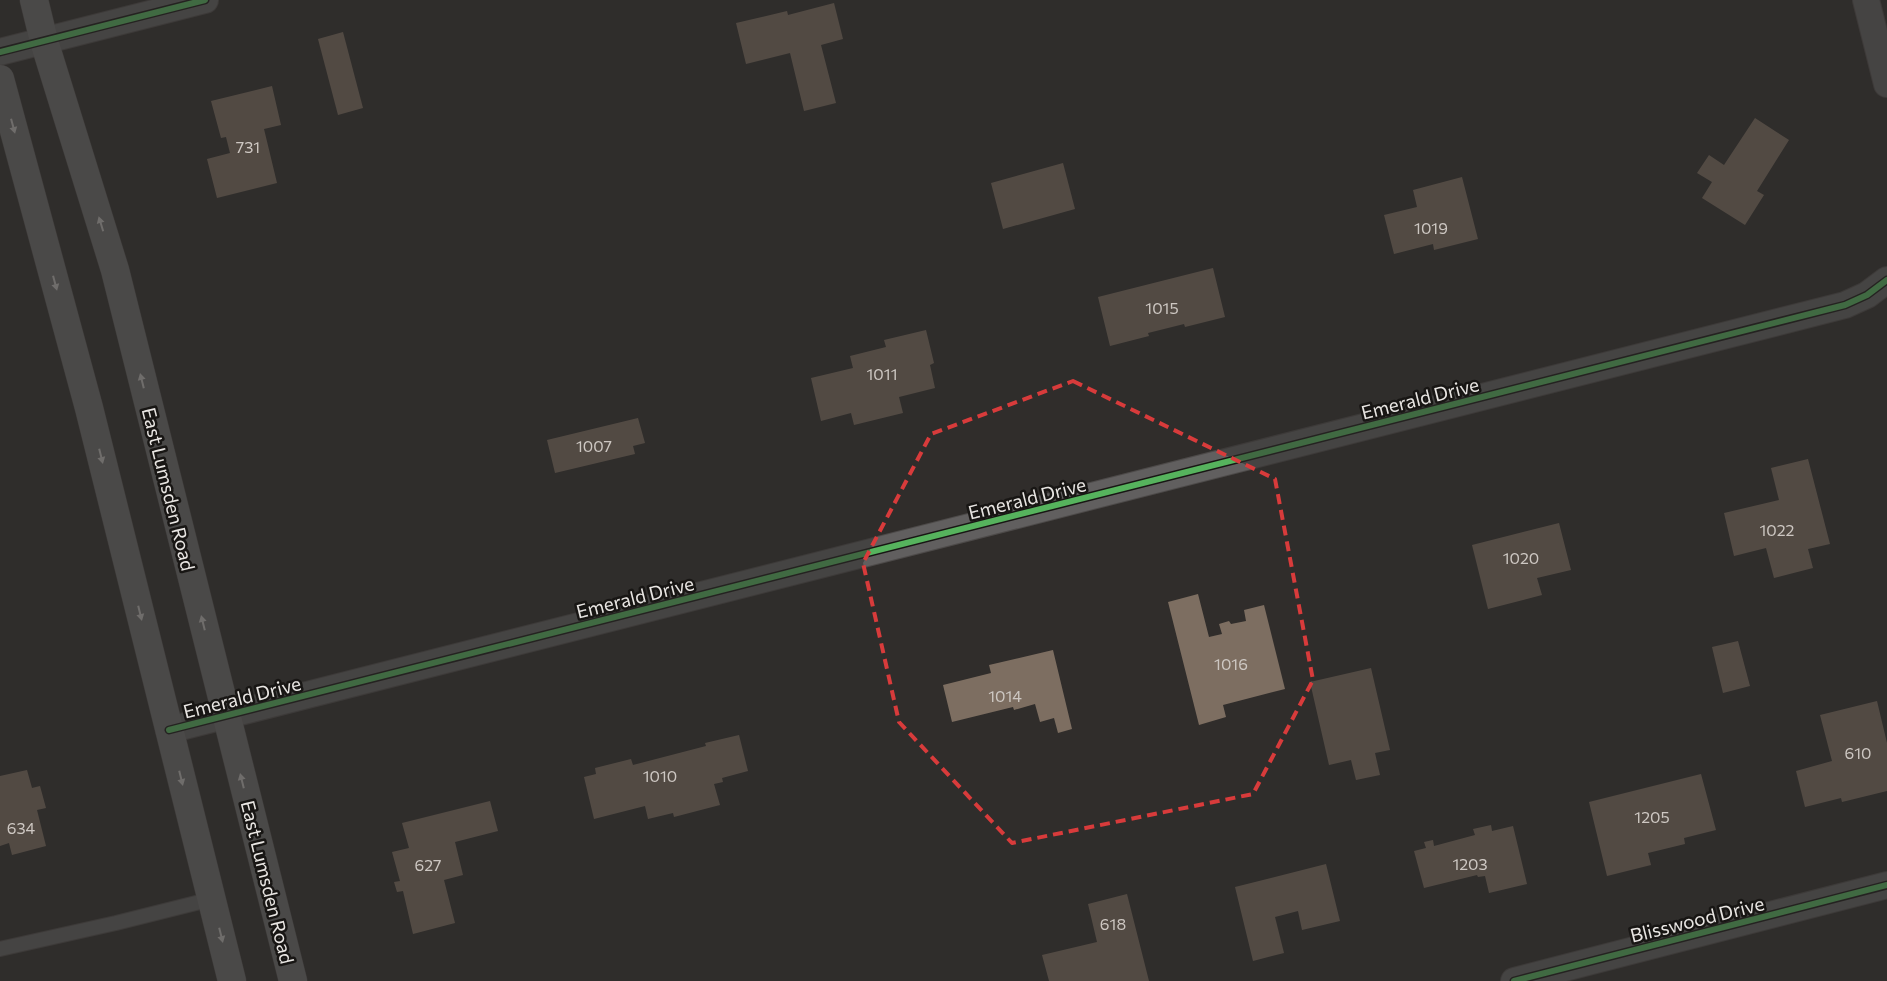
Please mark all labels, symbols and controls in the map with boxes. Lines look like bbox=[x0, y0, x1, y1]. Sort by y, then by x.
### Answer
one-way arrow bbox=[9, 118, 17, 133]
house number: 731 bbox=[236, 137, 260, 156]
one-way arrow bbox=[96, 216, 104, 231]
house number: 1019 bbox=[1414, 218, 1448, 237]
one-way arrow bbox=[51, 275, 59, 290]
house number: 1015 bbox=[1145, 298, 1179, 317]
house number: 1011 bbox=[867, 364, 897, 383]
street label: Emerald Drive bbox=[1359, 372, 1481, 424]
one-way arrow bbox=[138, 373, 146, 388]
street label: East Lumsden Road bbox=[138, 405, 200, 573]
house number: 1007 bbox=[576, 436, 612, 455]
one-way arrow bbox=[97, 448, 105, 463]
street label: Emerald Drive bbox=[966, 472, 1088, 524]
house number: 1022 bbox=[1760, 520, 1795, 539]
house number: 1020 bbox=[1503, 548, 1539, 567]
street label: Emerald Drive bbox=[574, 571, 696, 623]
one-way arrow bbox=[136, 606, 144, 621]
one-way arrow bbox=[199, 616, 207, 631]
house number: 1016 bbox=[1214, 654, 1248, 673]
street label: Emerald Drive bbox=[181, 671, 303, 723]
house number: 1014 bbox=[988, 686, 1022, 705]
house number: 610 bbox=[1845, 743, 1872, 762]
house number: 1010 bbox=[643, 766, 677, 785]
one-way arrow bbox=[177, 770, 185, 785]
one-way arrow bbox=[238, 774, 246, 789]
street label: East Lumsden Road bbox=[237, 798, 299, 966]
house number: 1205 bbox=[1634, 807, 1670, 826]
house number: 634 bbox=[7, 818, 36, 837]
house number: 1203 bbox=[1452, 854, 1488, 873]
house number: 627 bbox=[415, 855, 441, 874]
street label: Blisswood Drive bbox=[1628, 891, 1766, 947]
house number: 618 bbox=[1100, 914, 1126, 933]
one-way arrow bbox=[217, 928, 225, 943]

